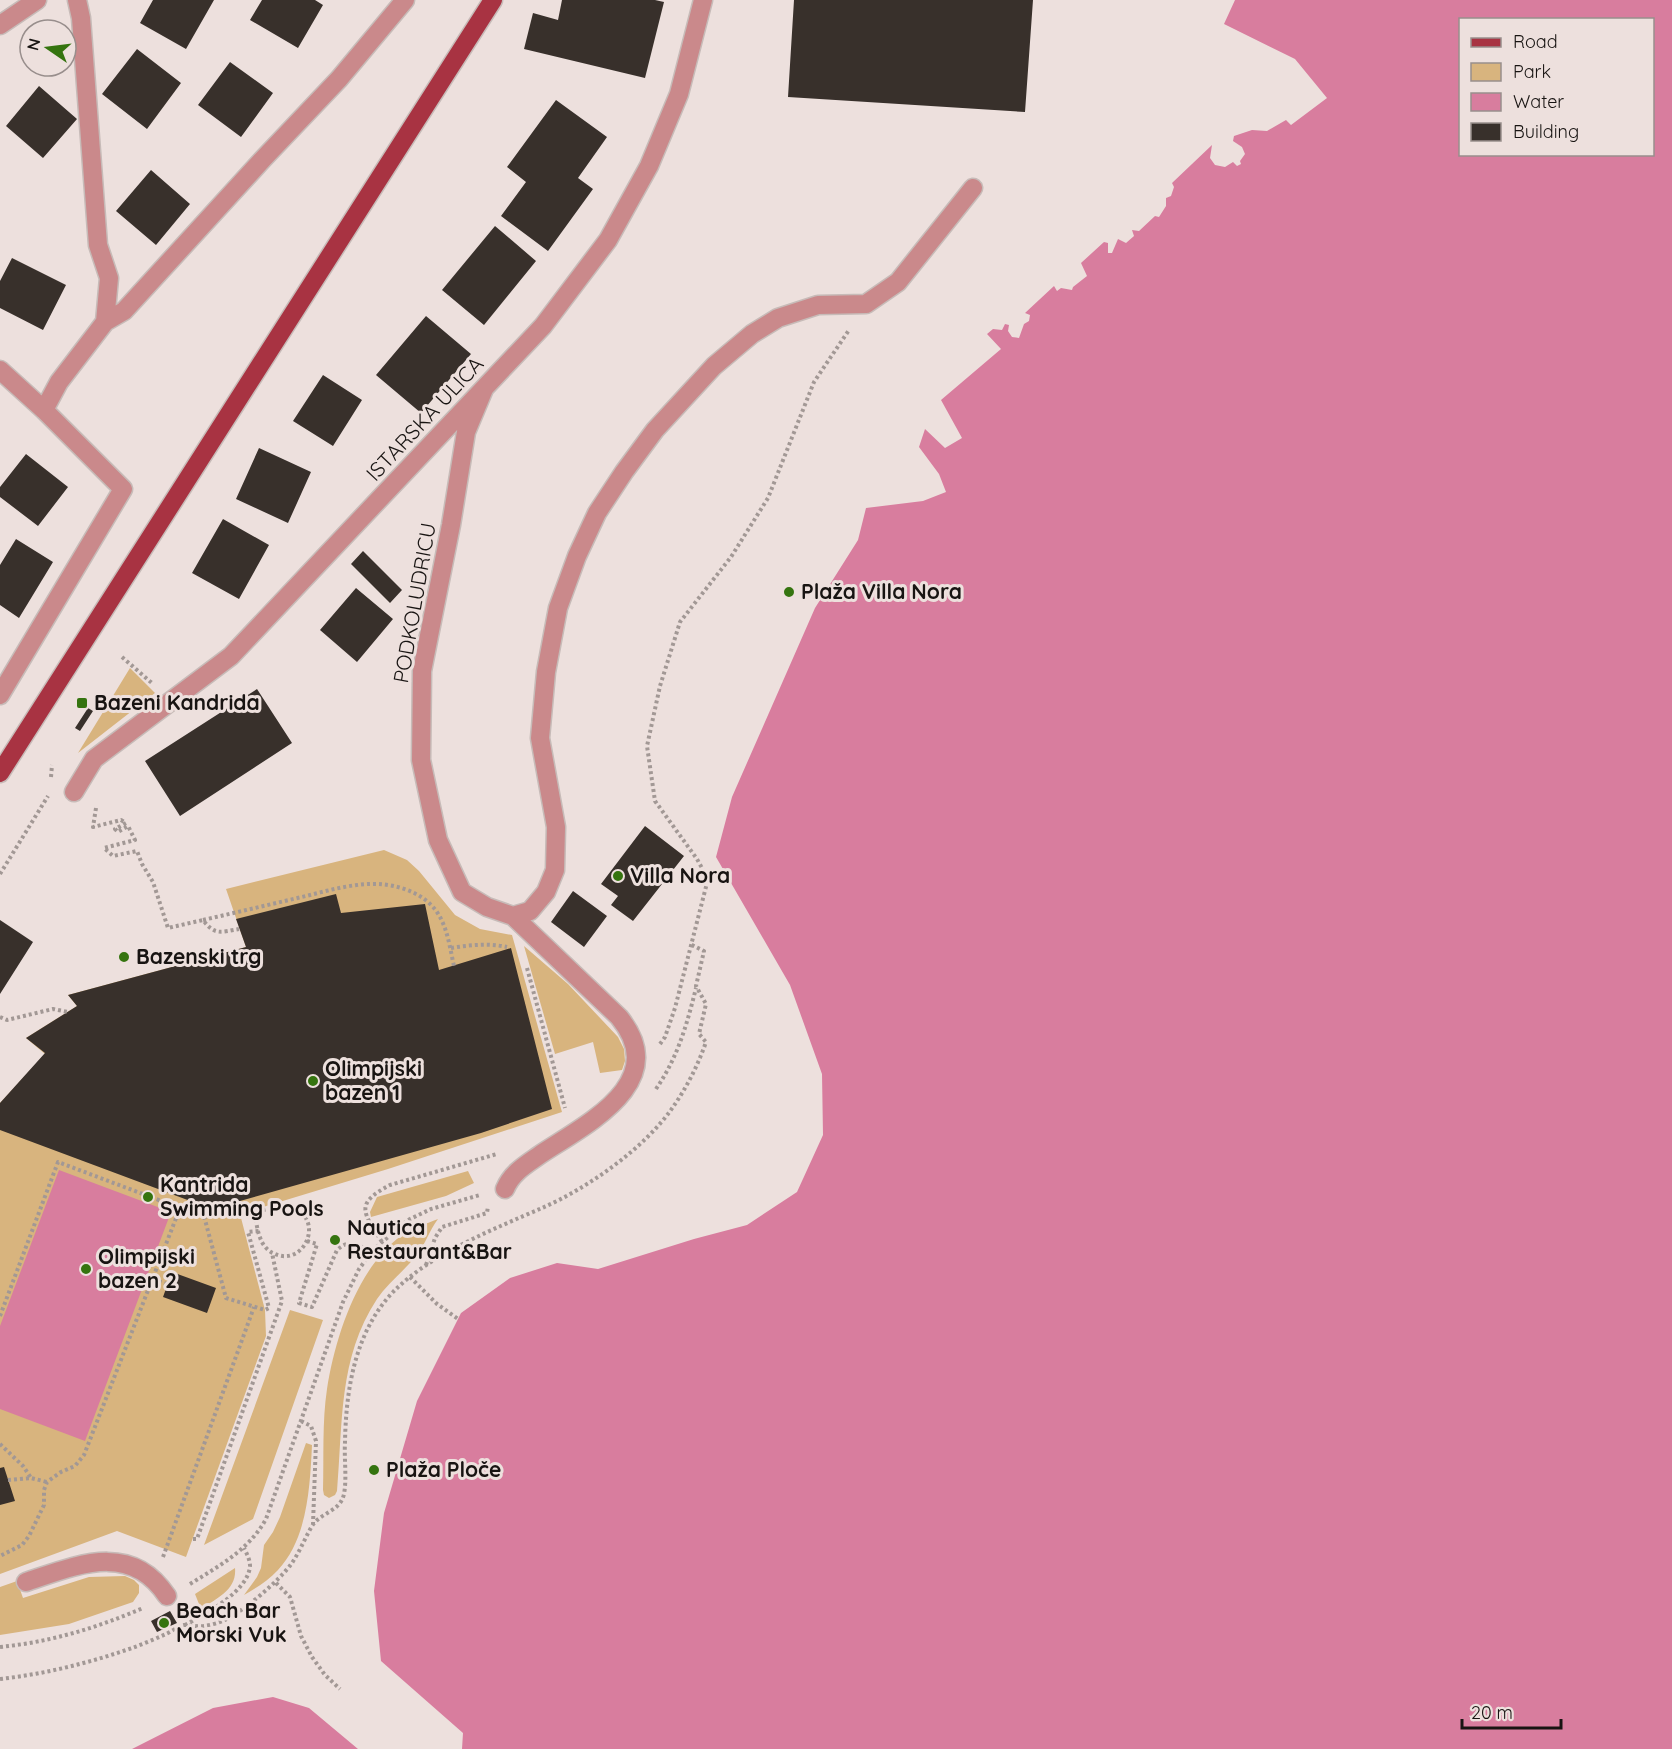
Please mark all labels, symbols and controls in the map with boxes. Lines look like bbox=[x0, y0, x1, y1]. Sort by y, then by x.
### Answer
north arrow bbox=[18, 18, 78, 78]
legend bbox=[1459, 18, 1654, 156]
text: Road bbox=[1513, 30, 1558, 53]
text: N bbox=[22, 36, 45, 52]
text: Park bbox=[1513, 60, 1551, 83]
text: Water bbox=[1513, 90, 1564, 113]
text: Building bbox=[1513, 120, 1579, 143]
street label: ISTARSKA ULICA bbox=[360, 351, 488, 486]
street label: PODKOLUDRICU bbox=[387, 521, 441, 685]
place label: Plaža Villa Nora bbox=[801, 578, 962, 604]
marker: Plaža Villa Nora bbox=[782, 585, 796, 599]
place label: Bazeni Kandrida bbox=[94, 689, 260, 715]
marker: Bazeni Kandrida bbox=[75, 696, 89, 710]
place label: Villa Nora bbox=[630, 862, 730, 888]
marker: Villa Nora bbox=[611, 869, 625, 883]
place label: Bazenski trg bbox=[136, 943, 262, 969]
marker: Bazenski trg bbox=[117, 950, 131, 964]
place label: Olimpijski bazen 1 bbox=[325, 1055, 422, 1105]
marker: Olimpijski bazen 1 bbox=[306, 1074, 320, 1088]
place label: Kantrida Swimming Pools bbox=[160, 1171, 324, 1221]
marker: Kantrida Swimming Pools bbox=[141, 1190, 155, 1204]
place label: Nautica Restaurant&Bar bbox=[347, 1214, 512, 1264]
marker: Nautica Restaurant&Bar bbox=[328, 1233, 342, 1247]
place label: Olimpijski bazen 2 bbox=[98, 1243, 195, 1293]
marker: Olimpijski bazen 2 bbox=[79, 1262, 93, 1276]
place label: Plaža Ploče bbox=[386, 1456, 501, 1482]
marker: Plaža Ploče bbox=[367, 1463, 381, 1477]
place label: Beach Bar Morski Vuk bbox=[176, 1597, 287, 1647]
marker: Beach Bar Morski Vuk bbox=[157, 1616, 171, 1630]
scale bar bbox=[1462, 1692, 1561, 1730]
text: 20 m bbox=[1471, 1701, 1513, 1724]

